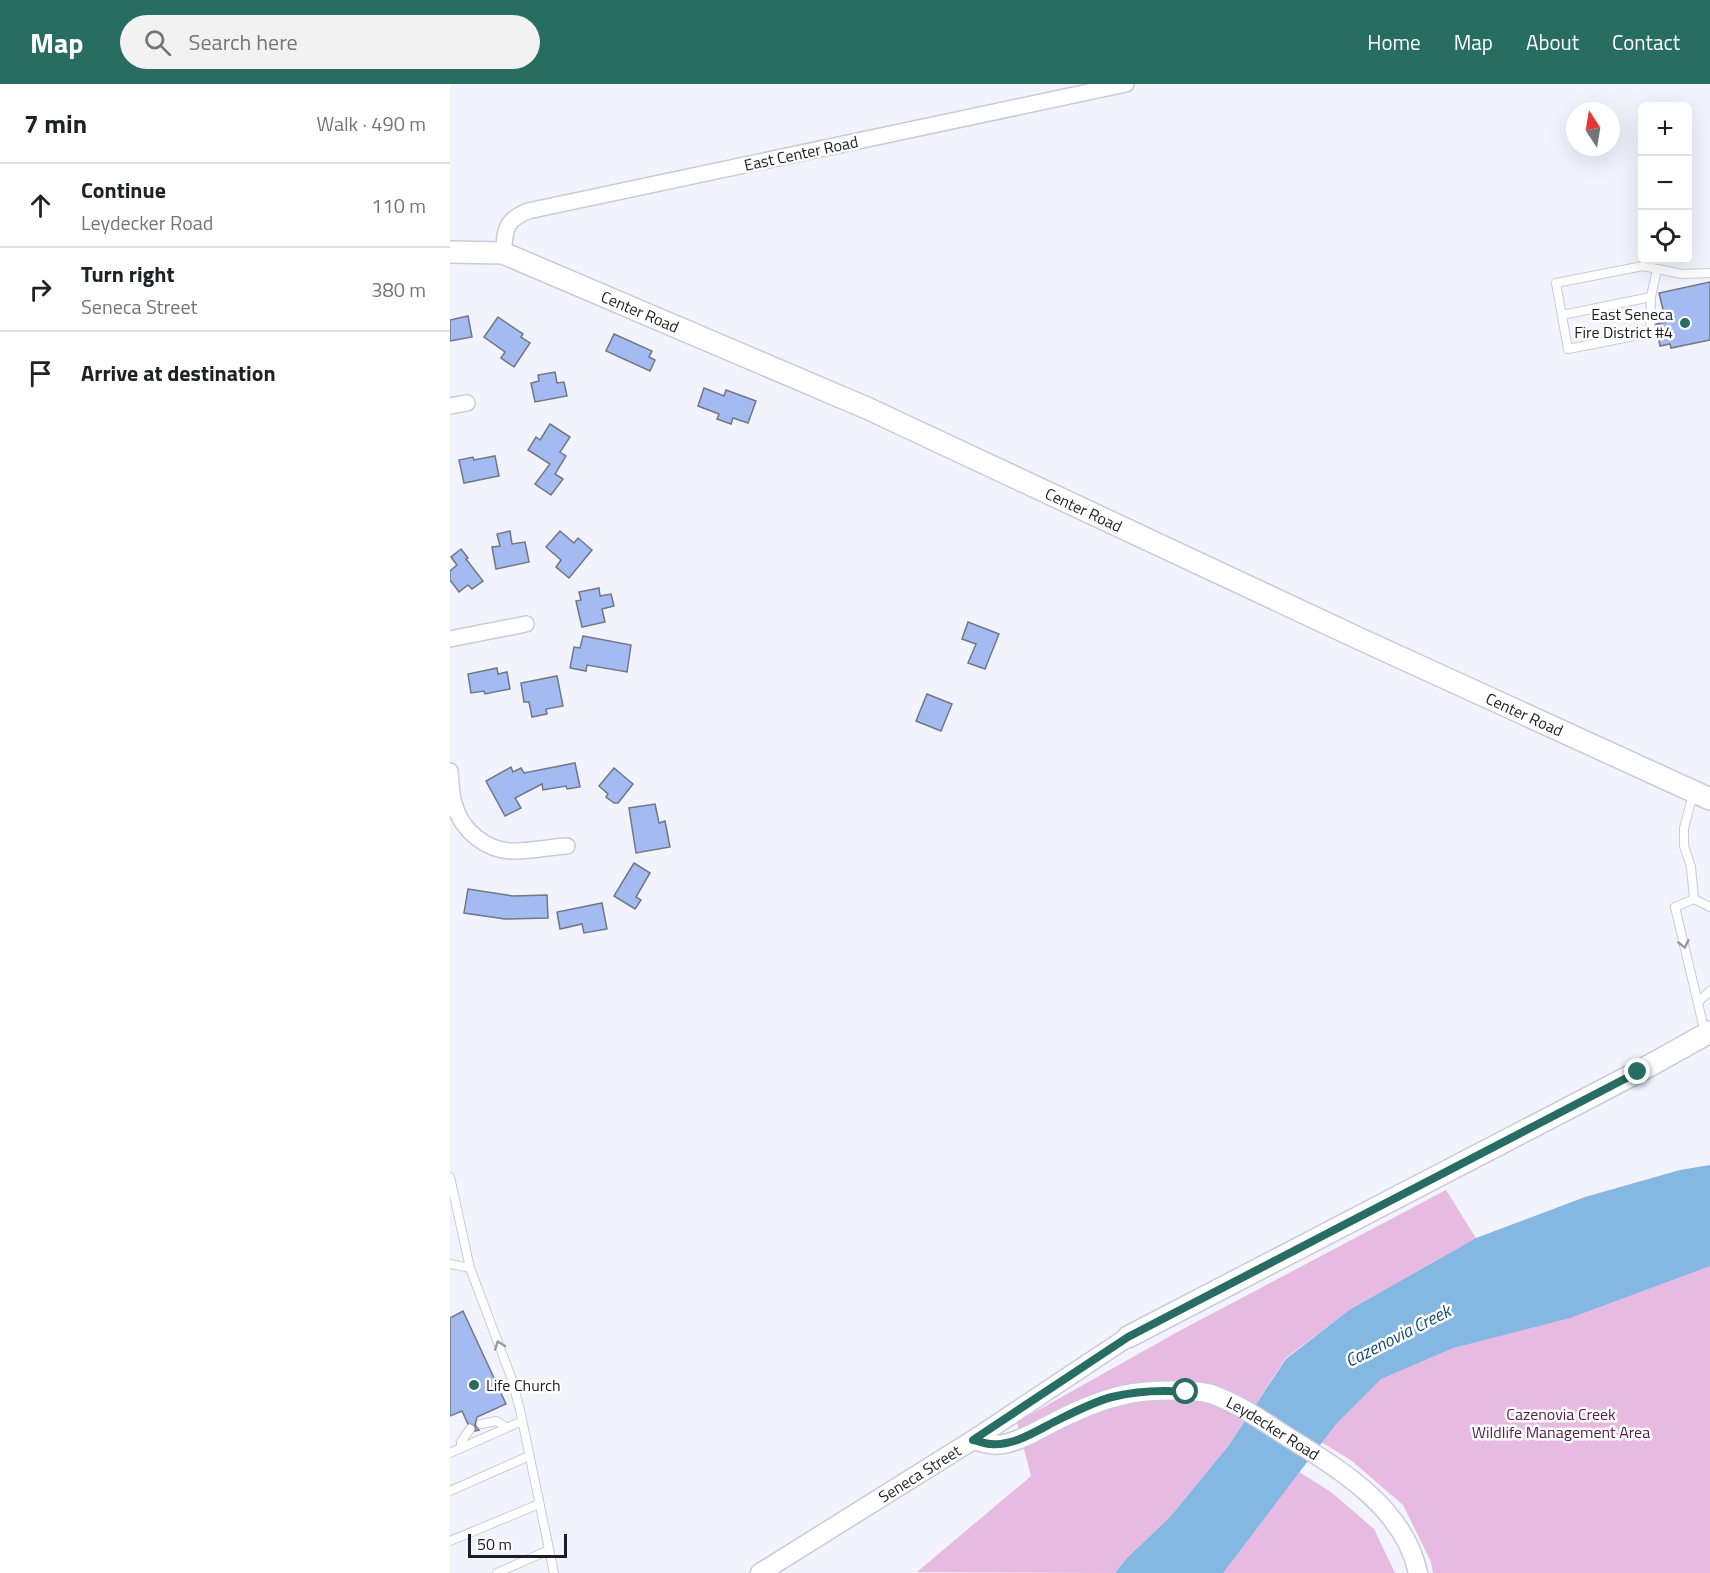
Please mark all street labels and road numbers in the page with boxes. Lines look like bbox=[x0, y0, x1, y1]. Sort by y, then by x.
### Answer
street label: East Center Road bbox=[742, 129, 860, 177]
street label: Center Road bbox=[597, 284, 683, 339]
street label: Center Road bbox=[1041, 481, 1126, 538]
street label: Center Road bbox=[1482, 686, 1567, 742]
street label: Leydecker Road bbox=[1222, 1390, 1324, 1466]
street label: Seneca Street bbox=[874, 1438, 966, 1508]

